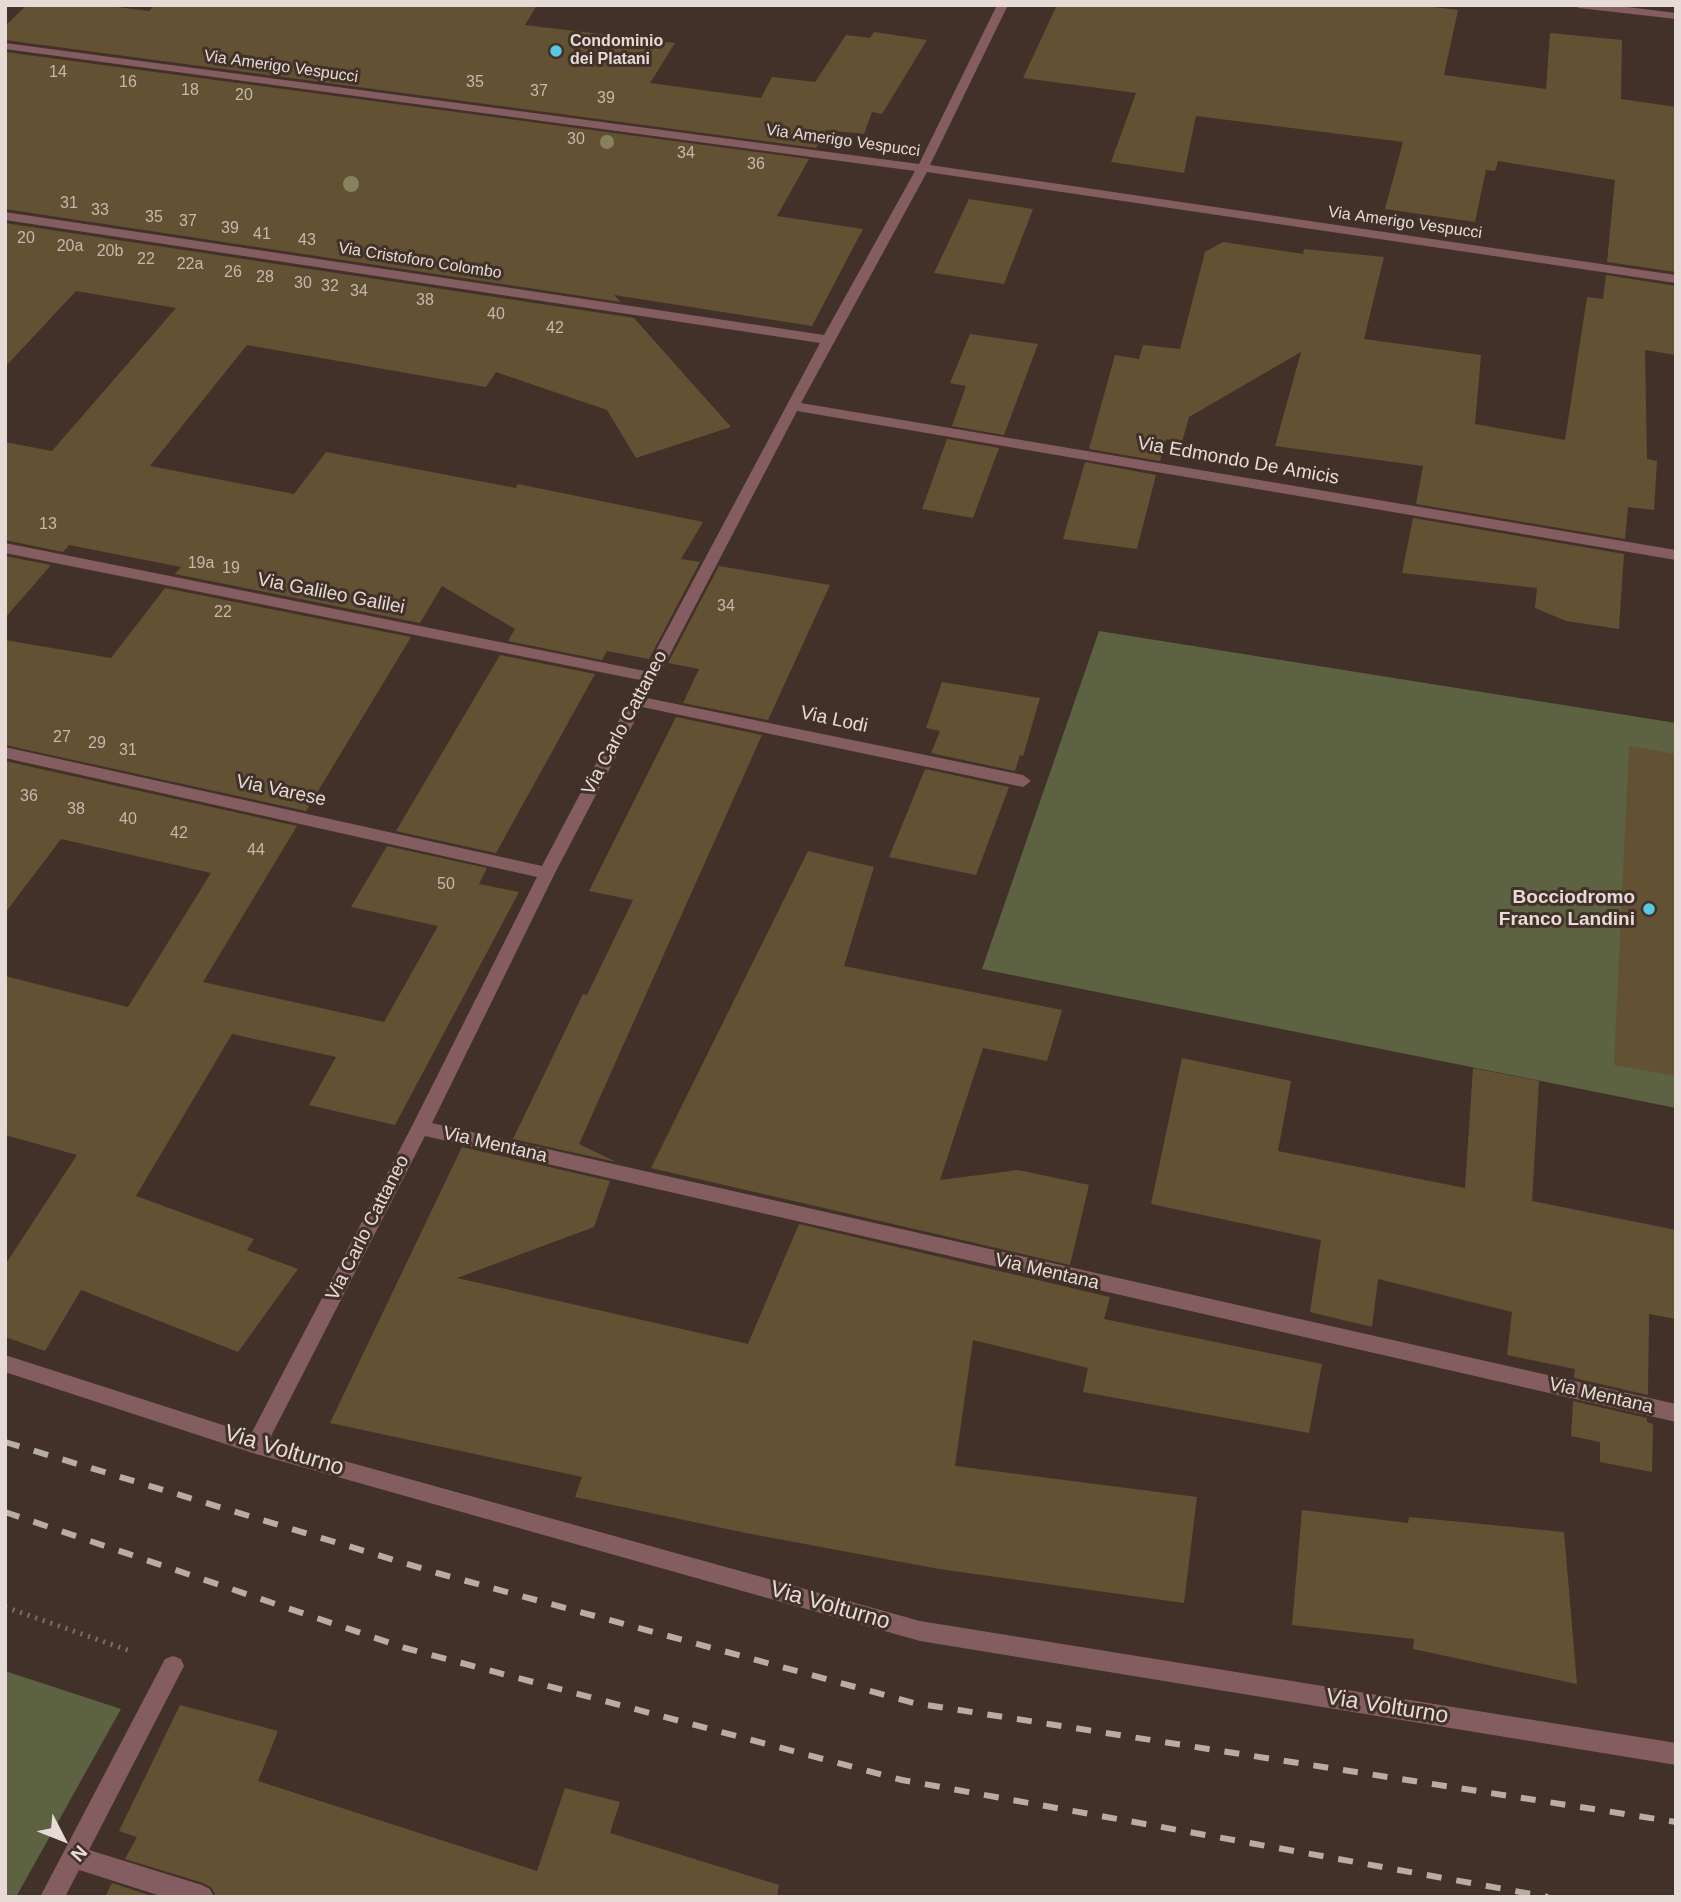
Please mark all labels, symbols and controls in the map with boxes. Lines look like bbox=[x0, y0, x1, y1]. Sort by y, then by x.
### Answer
place label: Condominio dei Platani bbox=[570, 32, 663, 70]
marker: Condominio dei Platani bbox=[548, 43, 564, 59]
street label: Via Amerigo Vespucci bbox=[203, 47, 359, 87]
house number: 14 bbox=[49, 63, 67, 83]
house number: 16 bbox=[119, 73, 137, 93]
house number: 35 bbox=[466, 73, 484, 93]
house number: 18 bbox=[181, 81, 199, 101]
house number: 37 bbox=[530, 82, 548, 102]
house number: 20 bbox=[235, 86, 253, 106]
house number: 39 bbox=[597, 89, 615, 109]
street label: Via Amerigo Vespucci bbox=[765, 121, 921, 161]
house number: 30 bbox=[567, 130, 585, 150]
house number: 34 bbox=[677, 144, 695, 164]
house number: 36 bbox=[747, 155, 765, 175]
house number: 31 bbox=[60, 194, 78, 214]
house number: 33 bbox=[91, 201, 109, 221]
street label: Via Amerigo Vespucci bbox=[1327, 203, 1483, 243]
house number: 35 bbox=[145, 208, 163, 228]
house number: 37 bbox=[179, 212, 197, 232]
house number: 39 bbox=[221, 219, 239, 239]
house number: 41 bbox=[253, 225, 271, 245]
house number: 20 bbox=[17, 229, 35, 249]
house number: 43 bbox=[298, 231, 316, 251]
house number: 20a bbox=[57, 237, 83, 257]
street label: Via Cristoforo Colombo bbox=[337, 239, 503, 283]
house number: 20b bbox=[97, 242, 123, 262]
house number: 22 bbox=[137, 250, 155, 270]
house number: 22a bbox=[177, 255, 203, 275]
house number: 26 bbox=[224, 263, 242, 283]
house number: 28 bbox=[256, 268, 274, 288]
house number: 30 bbox=[294, 274, 312, 294]
house number: 32 bbox=[321, 277, 339, 297]
house number: 34 bbox=[350, 282, 368, 302]
house number: 38 bbox=[416, 291, 434, 311]
house number: 40 bbox=[487, 305, 505, 325]
house number: 42 bbox=[546, 319, 564, 339]
street label: Via Edmondo De Amicis bbox=[1135, 432, 1341, 490]
house number: 13 bbox=[39, 515, 57, 535]
house number: 19a bbox=[188, 554, 214, 574]
house number: 19 bbox=[222, 559, 240, 579]
street label: Via Galileo Galilei bbox=[255, 569, 407, 619]
house number: 34 bbox=[717, 597, 735, 617]
house number: 22 bbox=[214, 603, 232, 623]
street label: Via Carlo Cattaneo bbox=[577, 647, 673, 799]
street label: Via Lodi bbox=[798, 702, 870, 738]
house number: 27 bbox=[53, 728, 71, 748]
house number: 29 bbox=[88, 734, 106, 754]
house number: 31 bbox=[119, 741, 137, 761]
street label: Via Varese bbox=[234, 770, 328, 812]
house number: 36 bbox=[20, 787, 38, 807]
house number: 38 bbox=[67, 800, 85, 820]
house number: 40 bbox=[119, 810, 137, 830]
house number: 42 bbox=[170, 824, 188, 844]
house number: 44 bbox=[247, 841, 265, 861]
house number: 50 bbox=[437, 875, 455, 895]
place label: Bocciodromo Franco Landini bbox=[1499, 887, 1635, 931]
marker: Bocciodromo Franco Landini bbox=[1641, 901, 1657, 917]
street label: Via Mentana bbox=[441, 1122, 549, 1168]
street label: Via Carlo Cattaneo bbox=[321, 1151, 415, 1305]
street label: Via Mentana bbox=[993, 1249, 1101, 1295]
street label: Via Mentana bbox=[1547, 1373, 1655, 1419]
street label: Via Volturno bbox=[221, 1420, 347, 1482]
street label: Via Volturno bbox=[767, 1576, 893, 1636]
street label: Via Volturno bbox=[1324, 1684, 1450, 1730]
north arrow bbox=[28, 1804, 98, 1874]
text: N bbox=[67, 1841, 91, 1866]

